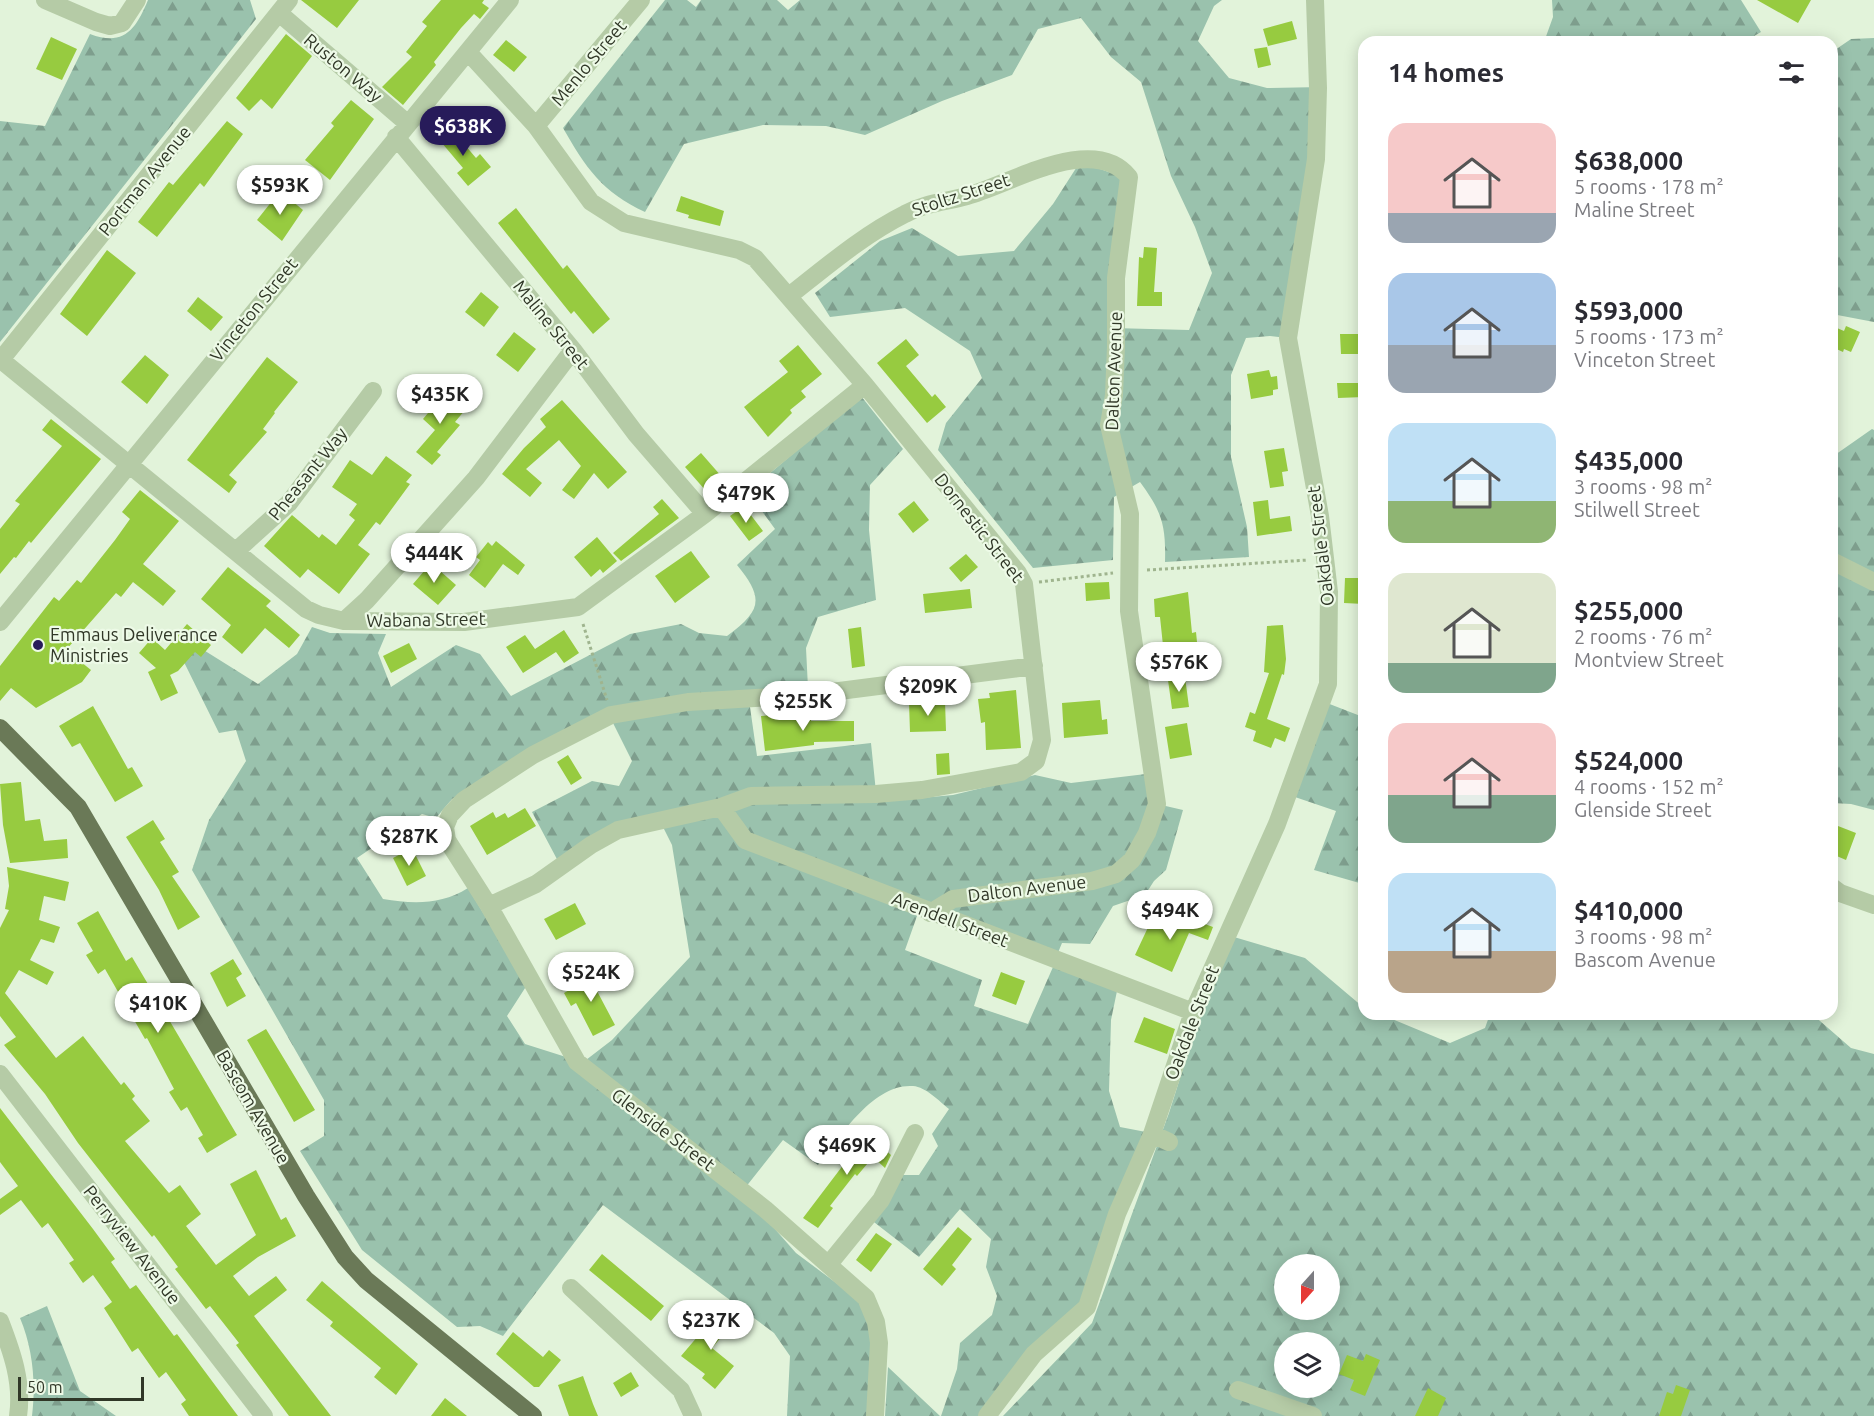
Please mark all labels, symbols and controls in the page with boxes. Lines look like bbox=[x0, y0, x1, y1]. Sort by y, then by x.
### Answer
street label: Menlo Street bbox=[547, 16, 630, 109]
street label: Ruston Way bbox=[301, 29, 387, 106]
icon: filters bbox=[1775, 56, 1808, 89]
text: 14 homes bbox=[1388, 58, 1504, 87]
pin: $638K bbox=[421, 106, 505, 157]
text: $638K bbox=[434, 114, 492, 137]
street label: Portman Avenue bbox=[94, 122, 194, 239]
text: $638,000 bbox=[1574, 146, 1683, 175]
icon: home bbox=[1436, 147, 1508, 219]
pin: $593K bbox=[238, 165, 322, 216]
street label: Stoltz Street bbox=[909, 169, 1012, 219]
text: $593K bbox=[251, 173, 309, 196]
text: 5 rooms · 178 m² bbox=[1574, 175, 1724, 198]
text: Maline Street bbox=[1574, 198, 1695, 221]
street label: Vinceton Street bbox=[205, 254, 301, 365]
street label: Maline Street bbox=[510, 276, 594, 373]
text: $593,000 bbox=[1574, 296, 1683, 325]
icon: home bbox=[1436, 297, 1508, 369]
street label: Dalton Avenue bbox=[1101, 311, 1125, 431]
text: 5 rooms · 173 m² bbox=[1574, 325, 1724, 348]
text: Vinceton Street bbox=[1574, 348, 1715, 371]
pin: $435K bbox=[398, 374, 482, 425]
text: $435K bbox=[411, 382, 469, 405]
street label: Pheasant Way bbox=[264, 423, 351, 524]
text: $435,000 bbox=[1574, 446, 1683, 475]
icon: home bbox=[1436, 447, 1508, 519]
street label: Dornestic Street bbox=[931, 469, 1028, 586]
pin: $479K bbox=[704, 473, 788, 524]
text: 3 rooms · 98 m² bbox=[1574, 475, 1712, 498]
text: $479K bbox=[717, 481, 775, 504]
street label: Oakdale Street bbox=[1303, 485, 1337, 607]
text: Stilwell Street bbox=[1574, 498, 1700, 521]
pin: $444K bbox=[392, 533, 476, 584]
text: $444K bbox=[405, 541, 463, 564]
text: $255,000 bbox=[1574, 596, 1683, 625]
icon: home bbox=[1436, 597, 1508, 669]
street label: Wabana Street bbox=[366, 608, 486, 630]
place label: Emmaus Deliverance Ministries bbox=[50, 624, 218, 665]
text: 2 rooms · 76 m² bbox=[1574, 625, 1712, 648]
marker: Emmaus Deliverance Ministries bbox=[31, 638, 45, 652]
pin: $576K bbox=[1137, 642, 1221, 693]
text: Montview Street bbox=[1574, 648, 1724, 671]
text: $576K bbox=[1150, 650, 1208, 673]
pin: $209K bbox=[886, 666, 970, 717]
text: $209K bbox=[899, 674, 957, 697]
pin: $255K bbox=[761, 681, 845, 732]
text: $255K bbox=[774, 689, 832, 712]
text: $524,000 bbox=[1574, 746, 1683, 775]
icon: home bbox=[1436, 747, 1508, 819]
text: 4 rooms · 152 m² bbox=[1574, 775, 1724, 798]
text: Glenside Street bbox=[1574, 798, 1712, 821]
pin: $287K bbox=[367, 816, 451, 867]
text: $287K bbox=[380, 824, 438, 847]
street label: Dalton Avenue bbox=[966, 871, 1087, 905]
street label: Arendell Street bbox=[889, 888, 1011, 950]
pin: $494K bbox=[1128, 890, 1212, 941]
text: $410,000 bbox=[1574, 896, 1683, 925]
icon: home bbox=[1436, 897, 1508, 969]
text: $494K bbox=[1141, 898, 1199, 921]
text: 3 rooms · 98 m² bbox=[1574, 925, 1712, 948]
text: Bascom Avenue bbox=[1574, 948, 1716, 971]
pin: $524K bbox=[549, 952, 633, 1003]
text: $524K bbox=[562, 960, 620, 983]
street label: Oakdale Street bbox=[1160, 963, 1222, 1083]
pin: $410K bbox=[116, 983, 200, 1034]
text: $410K bbox=[129, 991, 187, 1014]
street label: Bascom Avenue bbox=[213, 1046, 294, 1167]
street label: Glenside Street bbox=[608, 1084, 719, 1174]
pin: $469K bbox=[805, 1125, 889, 1176]
text: $469K bbox=[818, 1133, 876, 1156]
street label: Perryview Avenue bbox=[80, 1181, 185, 1308]
north arrow bbox=[1274, 1254, 1340, 1320]
map controls bbox=[1274, 1254, 1340, 1398]
pin: $237K bbox=[669, 1300, 753, 1351]
text: $237K bbox=[682, 1308, 740, 1331]
button: layers bbox=[1274, 1332, 1340, 1398]
scale bar bbox=[18, 1374, 144, 1402]
text: 50 m bbox=[27, 1378, 63, 1396]

